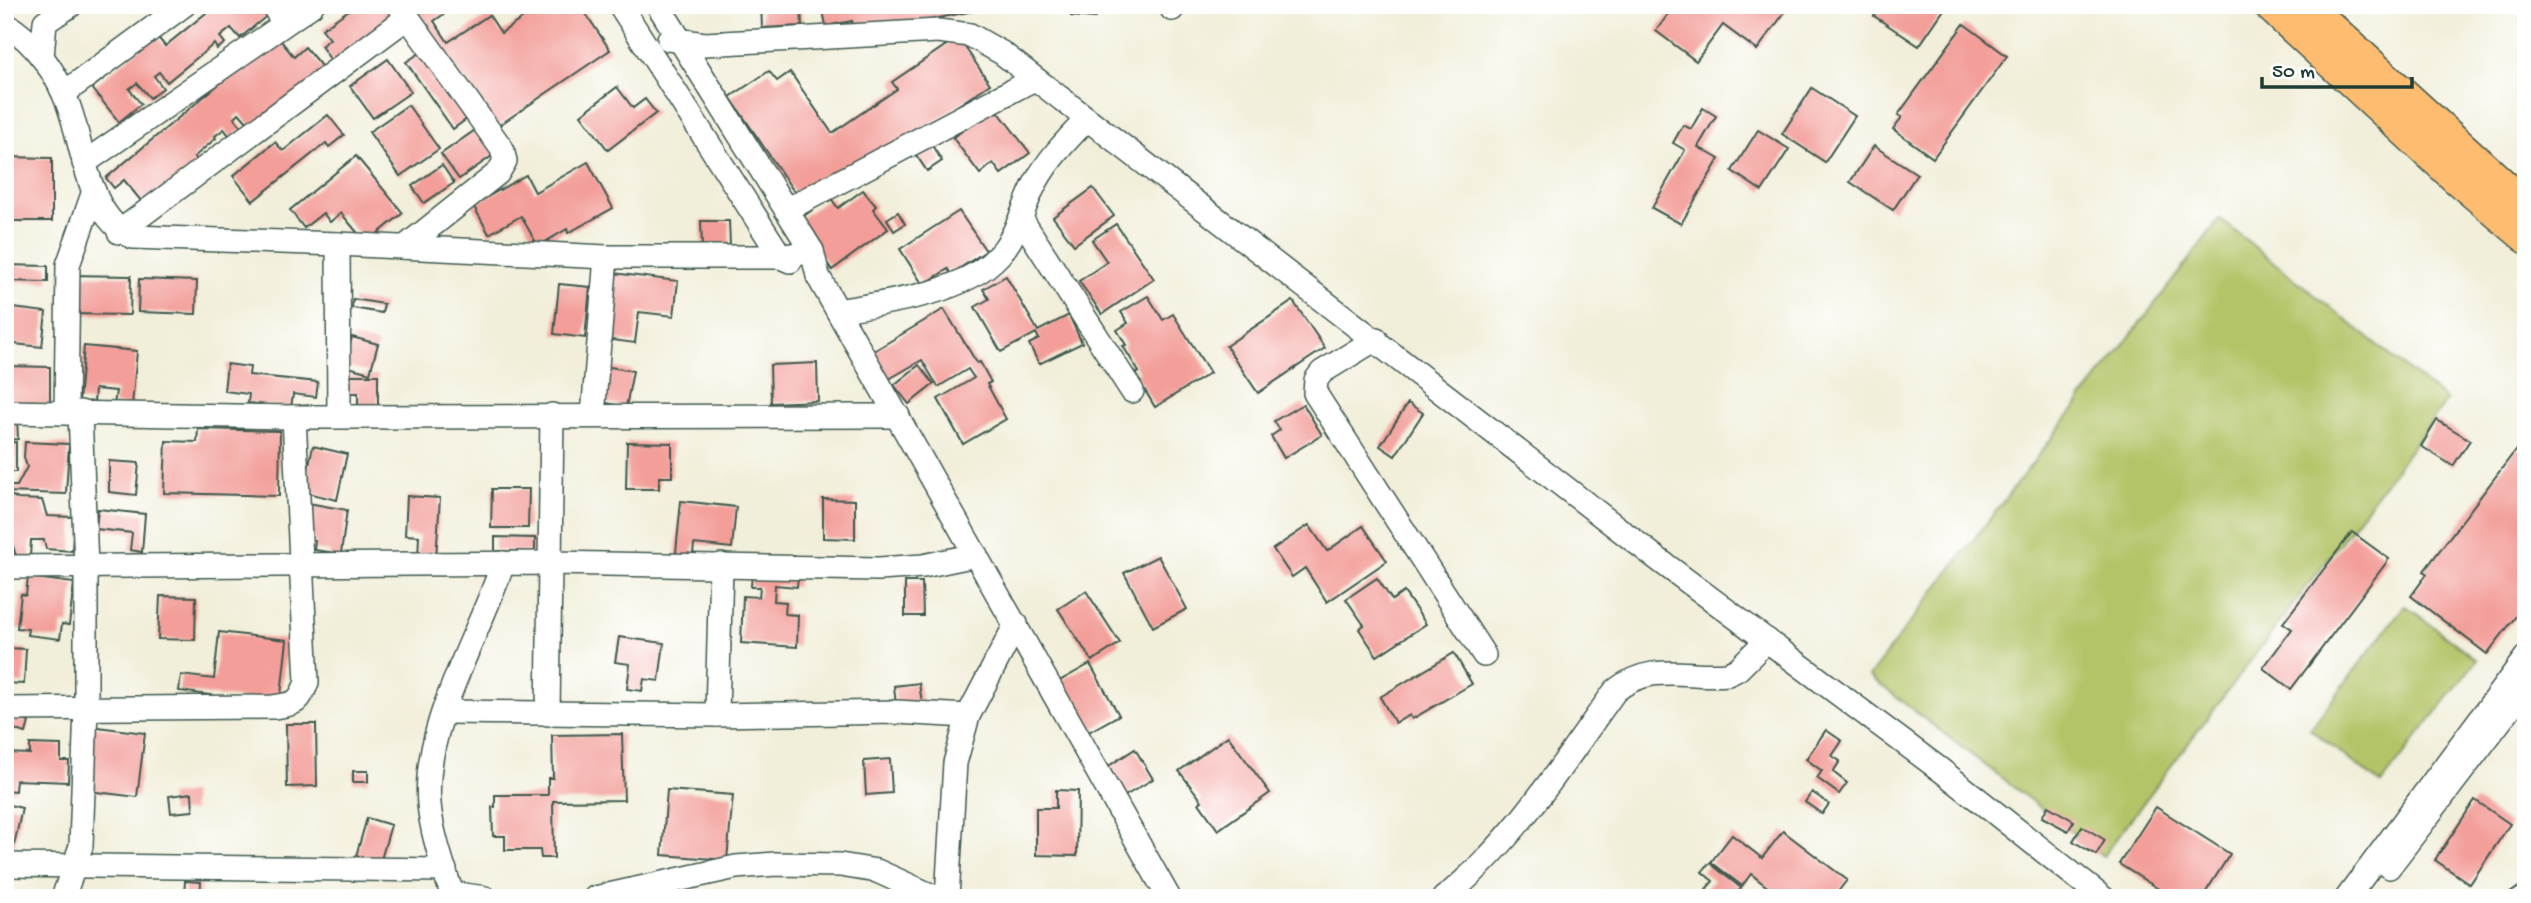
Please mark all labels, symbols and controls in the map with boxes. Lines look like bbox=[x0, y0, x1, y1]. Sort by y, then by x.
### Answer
scale bar bbox=[2262, 46, 2412, 90]
text: 50 m bbox=[2272, 61, 2315, 86]

